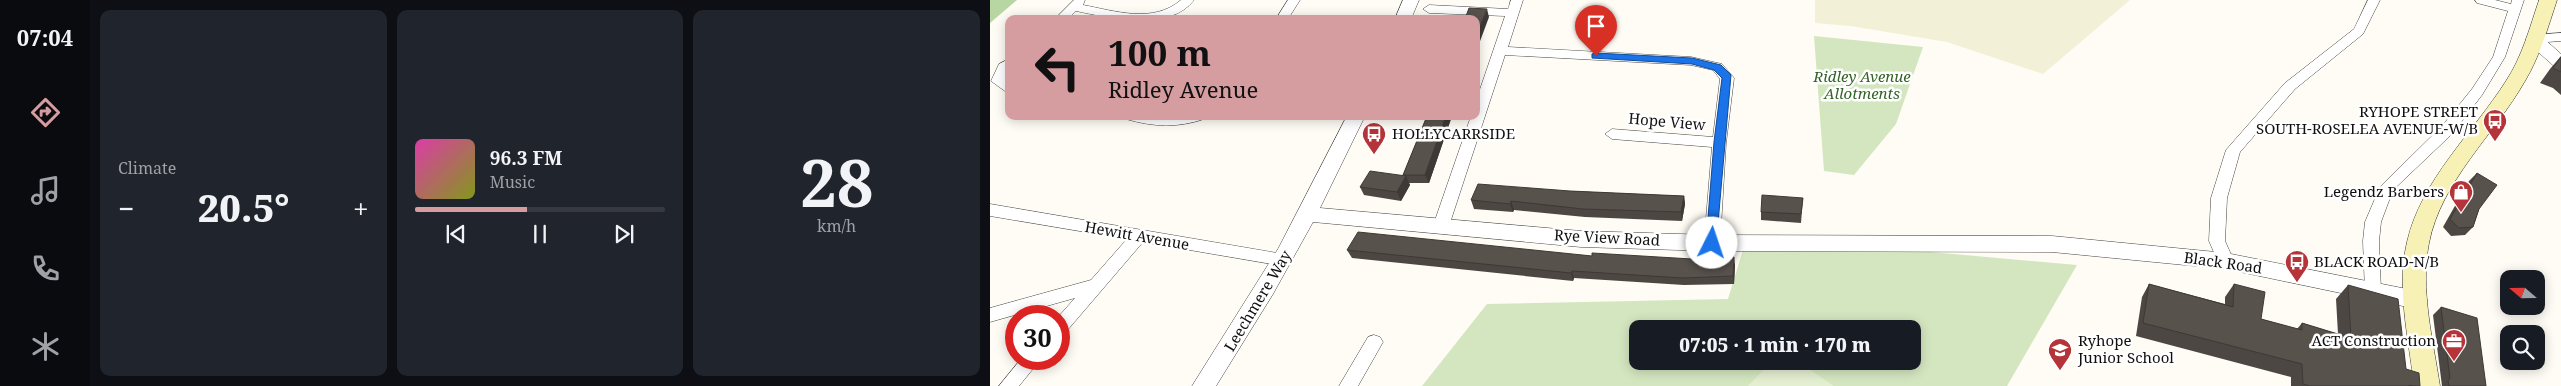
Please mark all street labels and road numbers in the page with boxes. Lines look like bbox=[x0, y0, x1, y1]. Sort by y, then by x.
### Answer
street label: Hope View bbox=[1628, 108, 1707, 134]
street label: Hewitt Avenue bbox=[1083, 216, 1191, 254]
street label: Rye View Road bbox=[1554, 224, 1660, 250]
street label: Leechmere Way bbox=[1219, 246, 1296, 355]
street label: Black Road bbox=[2183, 247, 2264, 277]

